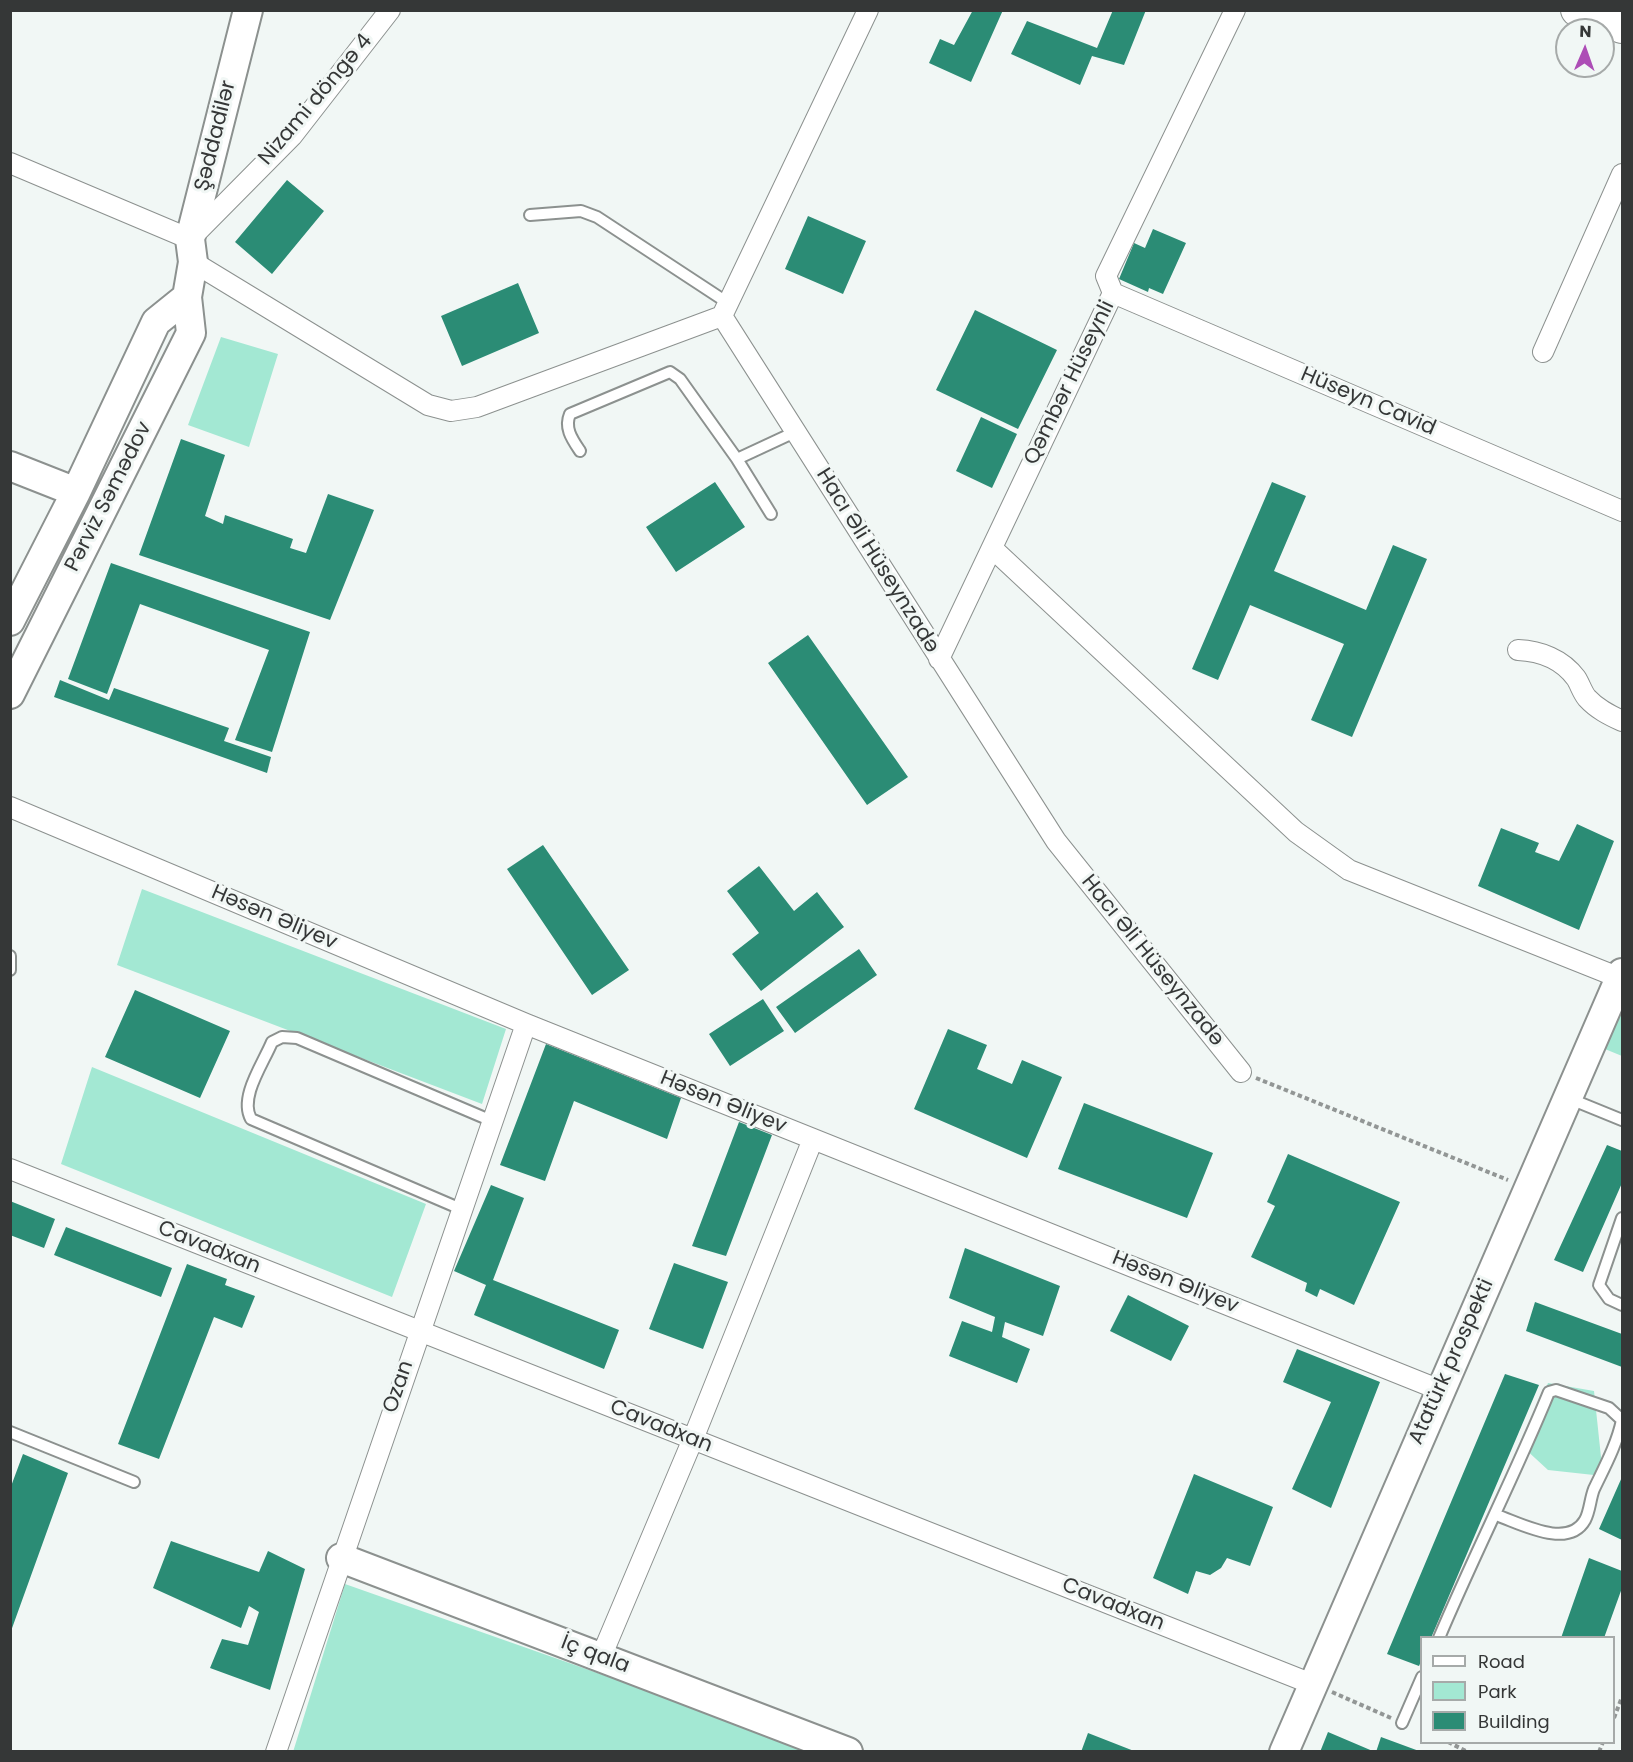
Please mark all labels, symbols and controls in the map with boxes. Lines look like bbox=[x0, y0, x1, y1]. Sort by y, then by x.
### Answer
north arrow bbox=[1555, 18, 1615, 78]
text: N bbox=[1579, 20, 1592, 43]
street label: Nizami döngə 4 bbox=[254, 29, 378, 171]
street label: Şəddadilər bbox=[190, 78, 242, 194]
street label: Qəmbər Hüseynli bbox=[1019, 297, 1121, 469]
street label: Hüseyn Cavid bbox=[1297, 362, 1439, 442]
street label: Pərviz Səmədov bbox=[60, 418, 158, 576]
street label: Hacı Əli Hüseynzadə bbox=[810, 464, 944, 658]
street label: Hacı Əli Hüseynzadə bbox=[1075, 870, 1229, 1052]
street label: Həsən Əliyev bbox=[207, 880, 341, 956]
street label: Həsən Əliyev bbox=[656, 1066, 790, 1140]
street label: Cavadxan bbox=[154, 1216, 264, 1280]
street label: Həsən Əliyev bbox=[1108, 1246, 1242, 1320]
street label: Atatürk prospekti bbox=[1404, 1275, 1500, 1449]
street label: Ozan bbox=[378, 1358, 420, 1416]
street label: Cavadxan bbox=[606, 1395, 716, 1459]
street label: Cavadxan bbox=[1058, 1573, 1168, 1637]
street label: İç qala bbox=[557, 1630, 633, 1680]
legend bbox=[1420, 1636, 1615, 1744]
text: Road bbox=[1478, 1649, 1525, 1674]
text: Park bbox=[1478, 1679, 1517, 1704]
text: Building bbox=[1478, 1709, 1550, 1734]

